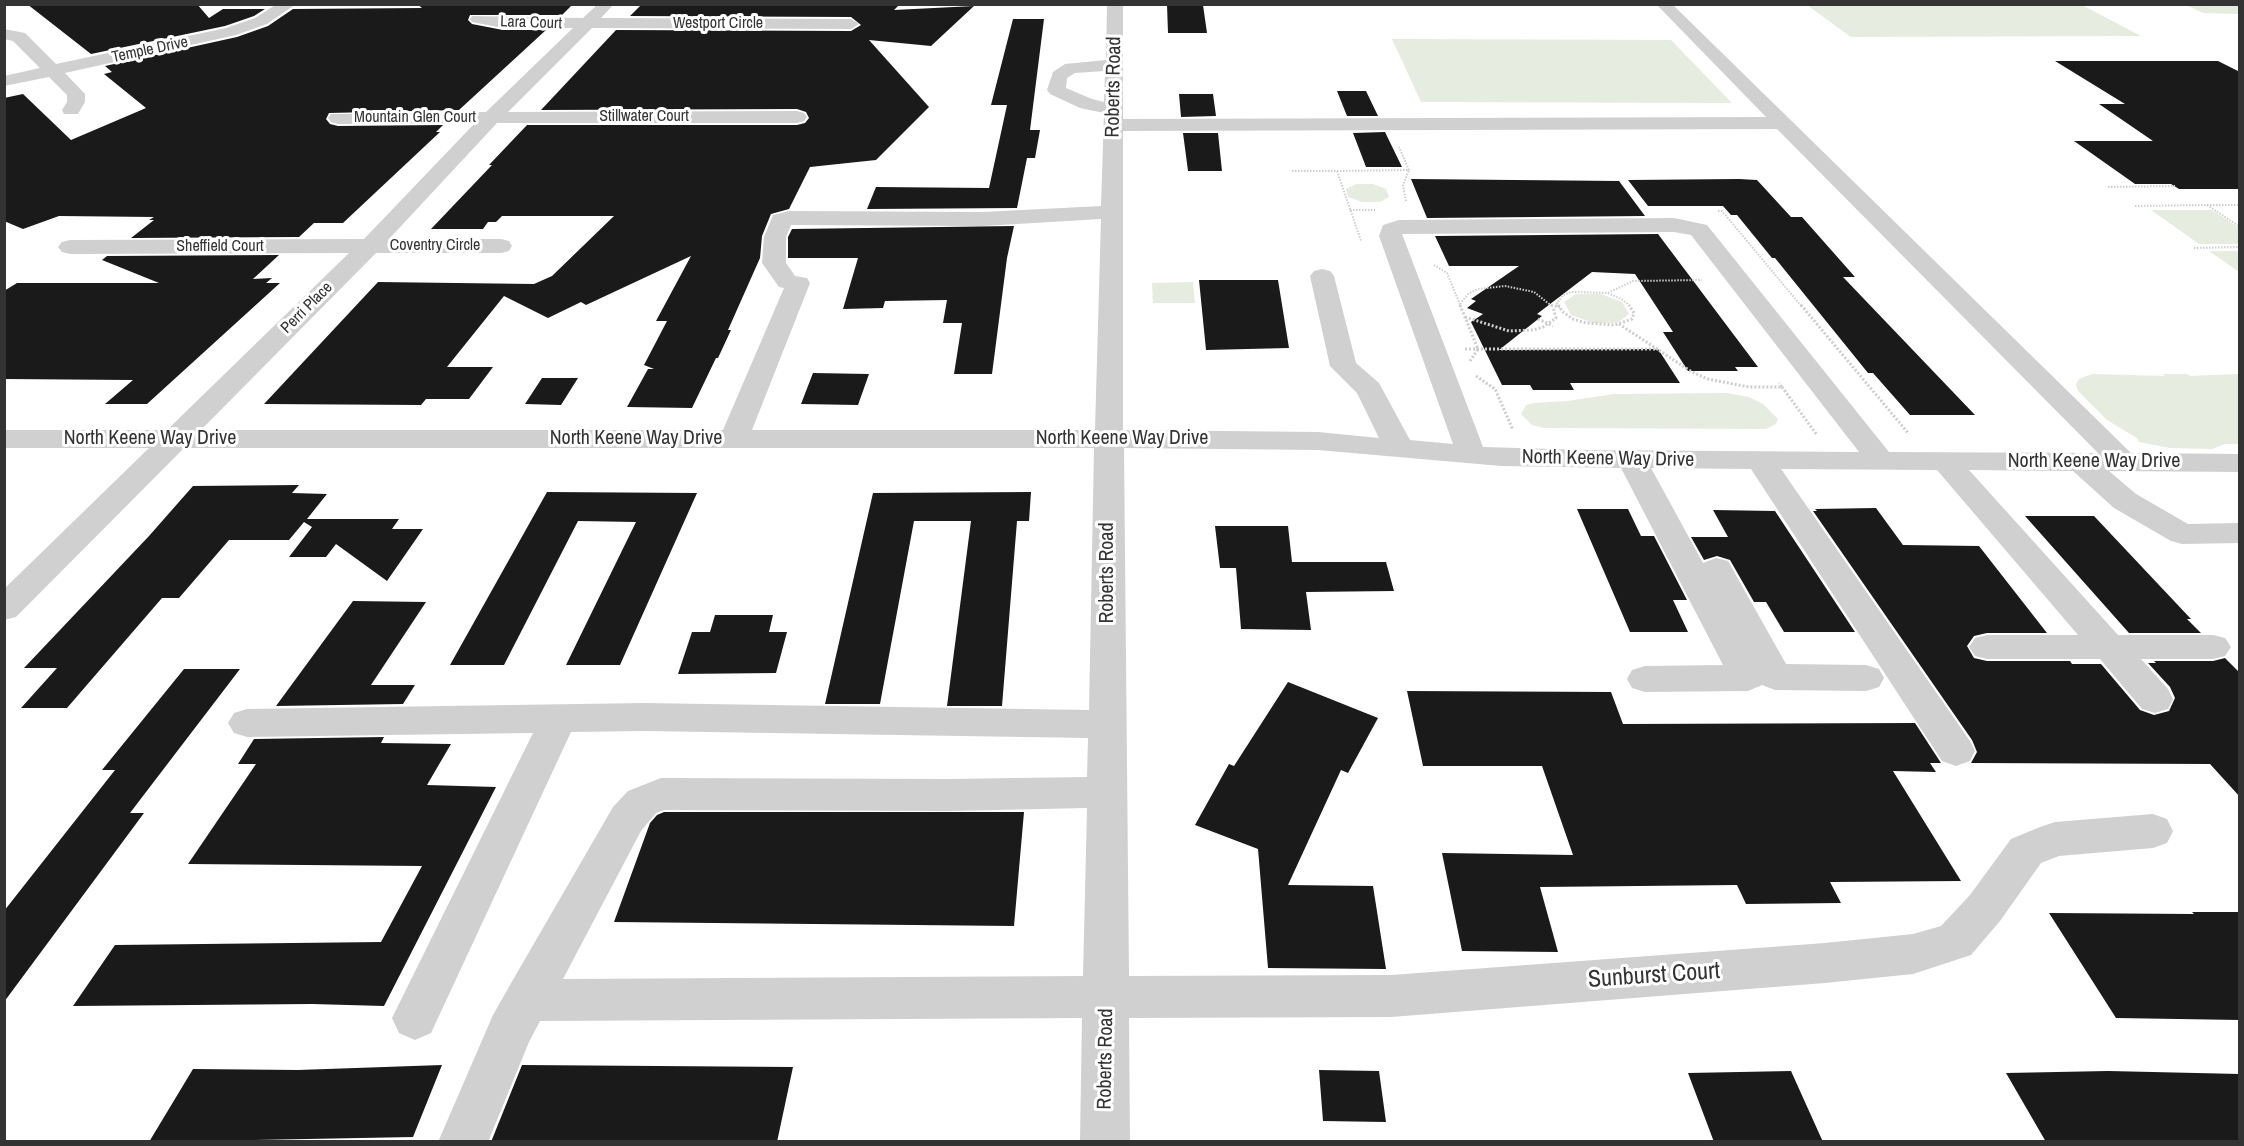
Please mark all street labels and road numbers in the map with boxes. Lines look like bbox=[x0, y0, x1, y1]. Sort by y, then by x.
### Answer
street label: Lara Court bbox=[500, 12, 562, 34]
street label: Westport Circle bbox=[673, 14, 763, 34]
street label: Temple Drive bbox=[110, 33, 190, 67]
street label: Roberts Road bbox=[1101, 36, 1127, 138]
street label: Stillwater Court bbox=[599, 107, 689, 127]
street label: Mountain Glen Court bbox=[354, 108, 476, 128]
street label: Coventry Circle bbox=[390, 236, 480, 256]
street label: Sheffield Court bbox=[176, 237, 264, 257]
street label: Perri Place bbox=[277, 278, 337, 338]
street label: North Keene Way Drive bbox=[64, 427, 236, 451]
street label: North Keene Way Drive bbox=[550, 427, 722, 451]
street label: North Keene Way Drive bbox=[1036, 427, 1208, 451]
street label: North Keene Way Drive bbox=[1522, 445, 1694, 473]
street label: North Keene Way Drive bbox=[2008, 450, 2180, 474]
street label: Roberts Road bbox=[1096, 522, 1120, 624]
street label: Sunburst Court bbox=[1587, 957, 1721, 995]
street label: Roberts Road bbox=[1093, 1008, 1119, 1110]

